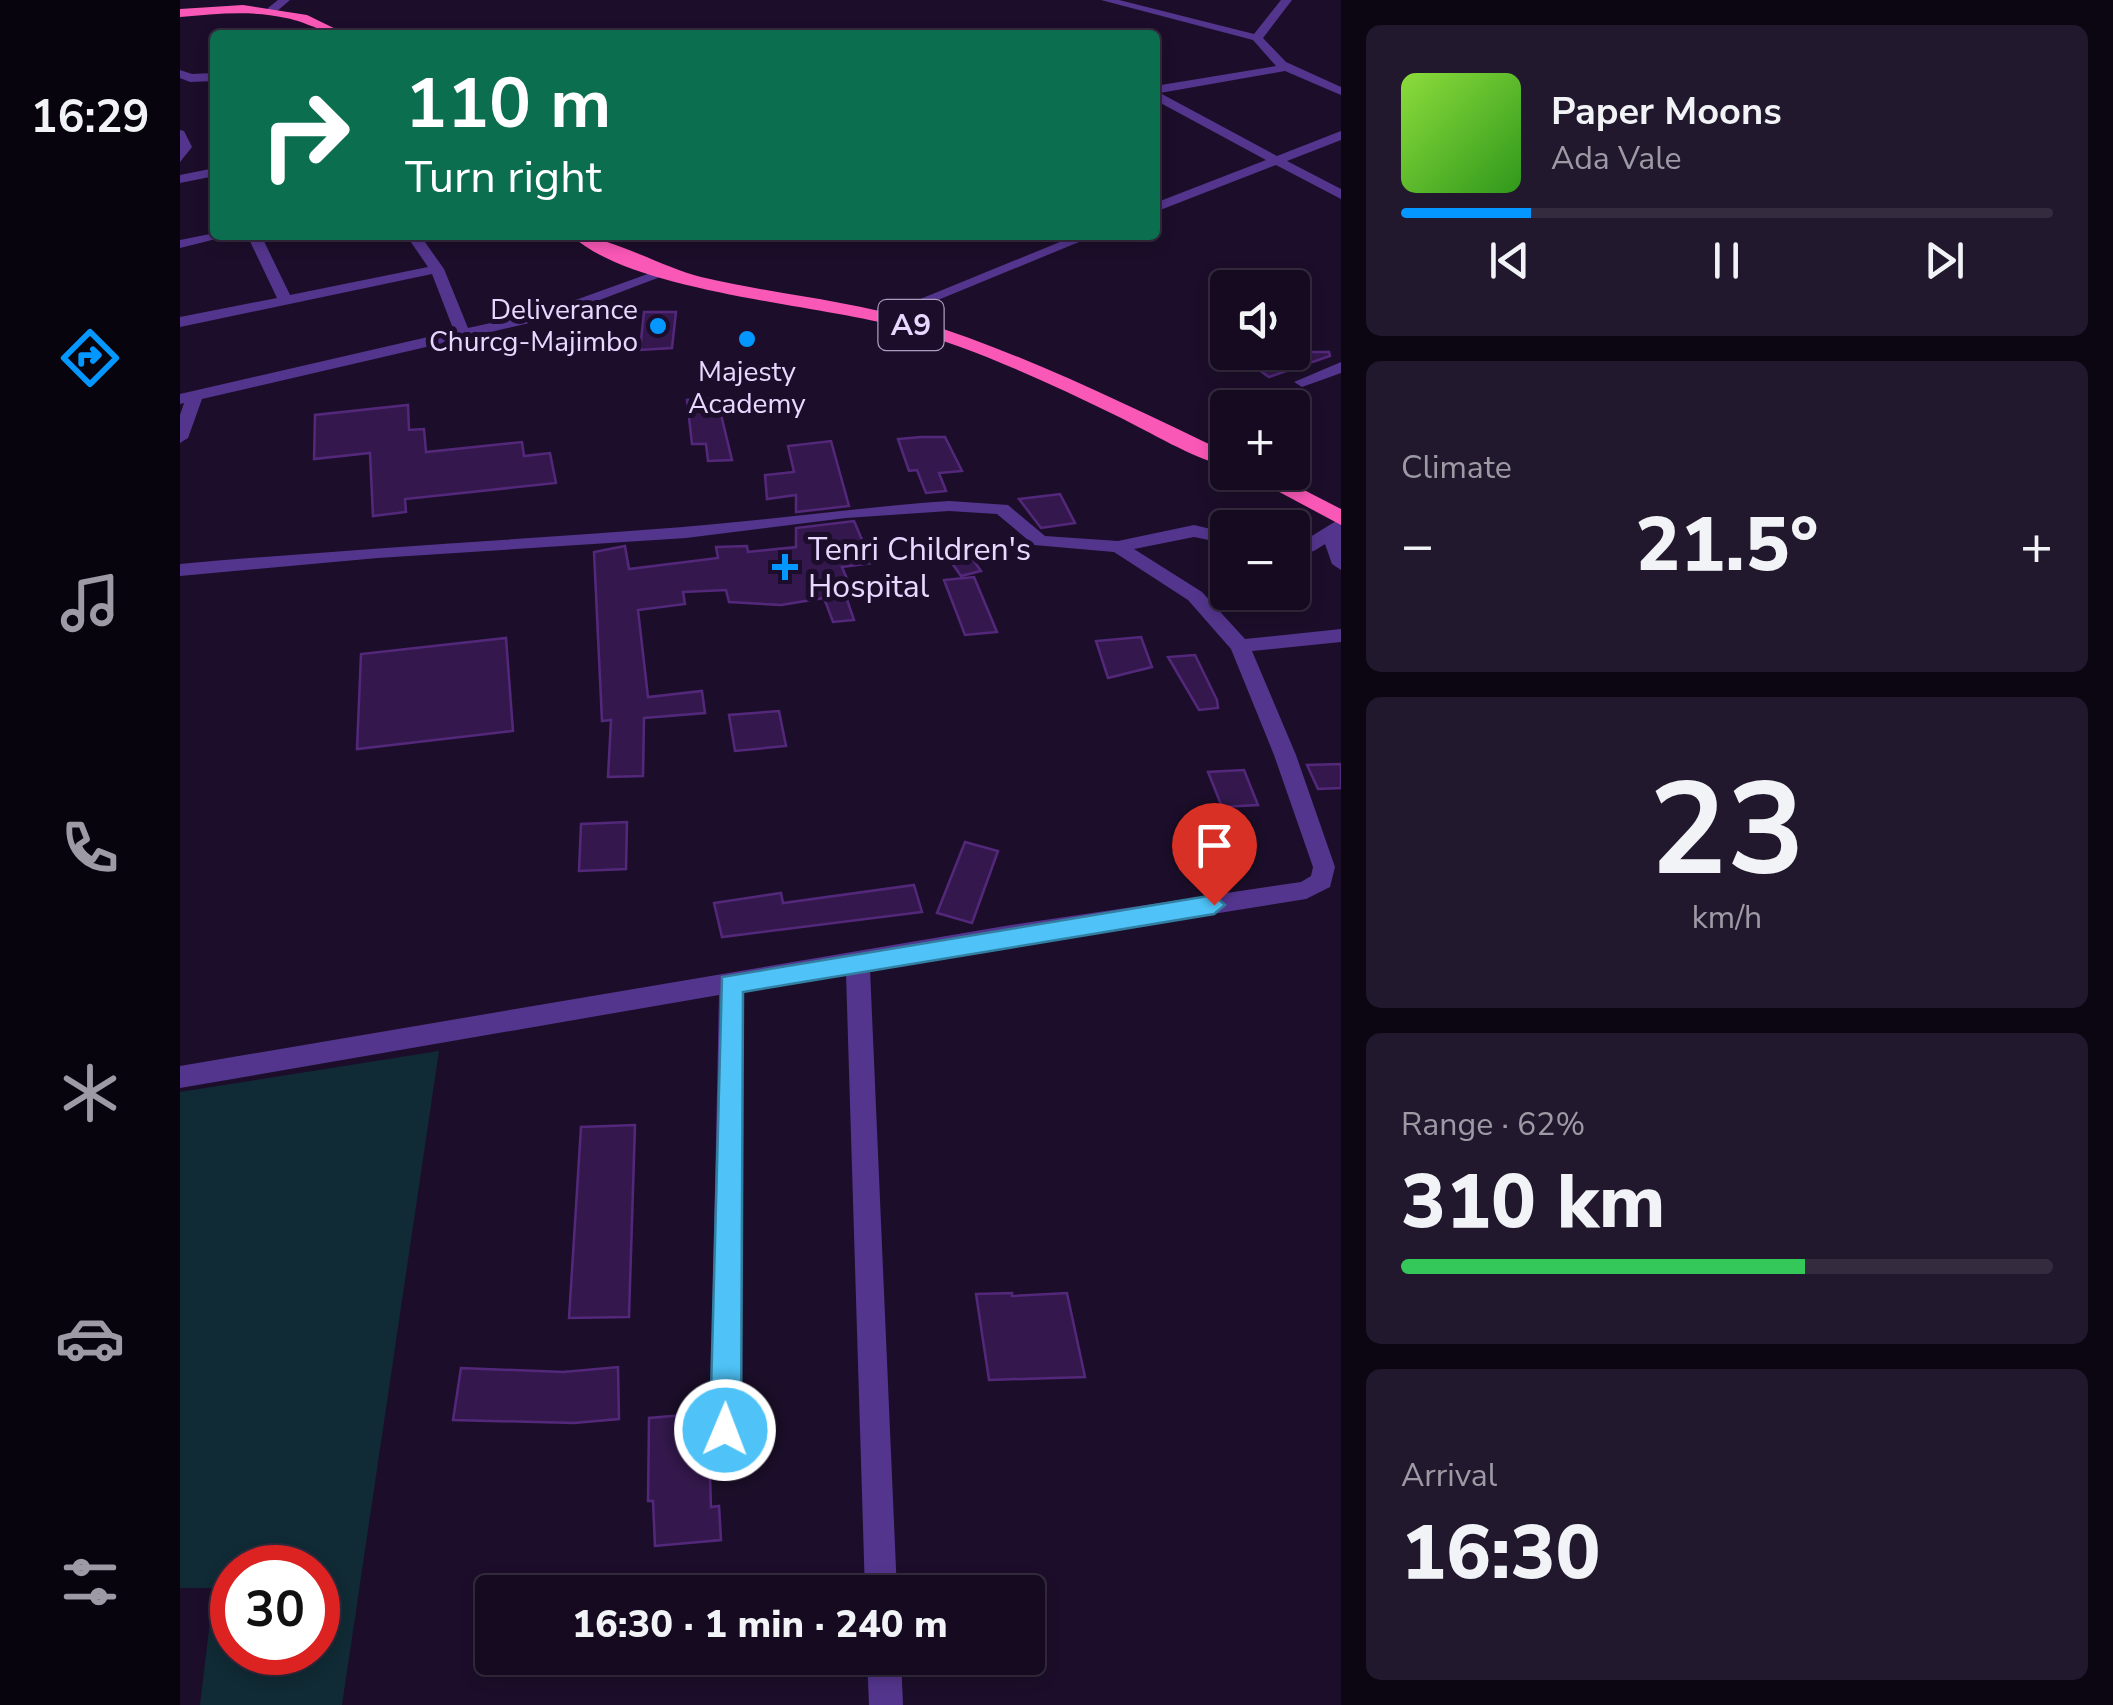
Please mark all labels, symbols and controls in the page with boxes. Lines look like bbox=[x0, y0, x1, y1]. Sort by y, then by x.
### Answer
text: 110 m bbox=[405, 56, 611, 152]
icon: right bbox=[240, 70, 370, 200]
text: Paper Moons bbox=[1551, 86, 1782, 137]
text: 16:29 bbox=[30, 87, 150, 148]
text: Ada Vale bbox=[1551, 137, 1682, 180]
text: Turn right bbox=[405, 147, 602, 208]
icon: previous bbox=[1482, 233, 1537, 288]
icon: pause bbox=[1699, 233, 1754, 288]
icon: next bbox=[1917, 233, 1972, 288]
map controls bbox=[1210, 270, 1310, 610]
button: sound bbox=[1210, 270, 1310, 370]
place label: Deliverance Churcg-Majimbo bbox=[429, 291, 638, 361]
road number: A9 bbox=[878, 300, 944, 350]
marker: Deliverance Churcg-Majimbo bbox=[647, 315, 669, 337]
icon: directions bbox=[55, 323, 125, 393]
marker: Majesty Academy bbox=[736, 328, 758, 350]
place label: Majesty Academy bbox=[688, 353, 806, 423]
button: + bbox=[1210, 390, 1310, 490]
text: Climate bbox=[1401, 446, 1512, 489]
text: 21.5° bbox=[1635, 494, 1819, 596]
text: − bbox=[1401, 508, 1434, 583]
text: + bbox=[2020, 508, 2053, 583]
button: − bbox=[1210, 510, 1310, 610]
place label: Tenri Children's Hospital bbox=[808, 528, 1031, 608]
marker: Tenri Children's Hospital bbox=[772, 554, 798, 580]
icon: music bbox=[55, 568, 125, 638]
text: 23 bbox=[1649, 742, 1805, 919]
pin bbox=[1172, 803, 1257, 906]
icon: phone bbox=[55, 813, 125, 883]
icon: arrive bbox=[1187, 818, 1242, 873]
text: km/h bbox=[1692, 896, 1762, 939]
icon: climate bbox=[55, 1058, 125, 1128]
text: Range · 62% bbox=[1401, 1103, 1585, 1146]
text: 310 km bbox=[1401, 1151, 1665, 1253]
icon: car bbox=[55, 1303, 125, 1373]
position arrow bbox=[673, 1378, 777, 1482]
text: Arrival bbox=[1401, 1454, 1497, 1497]
text: 16:30 bbox=[1401, 1502, 1601, 1604]
speed limit sign: 30 bbox=[210, 1545, 340, 1675]
icon: filters bbox=[55, 1547, 125, 1617]
text: 16:30 · 1 min · 240 m bbox=[572, 1599, 948, 1650]

